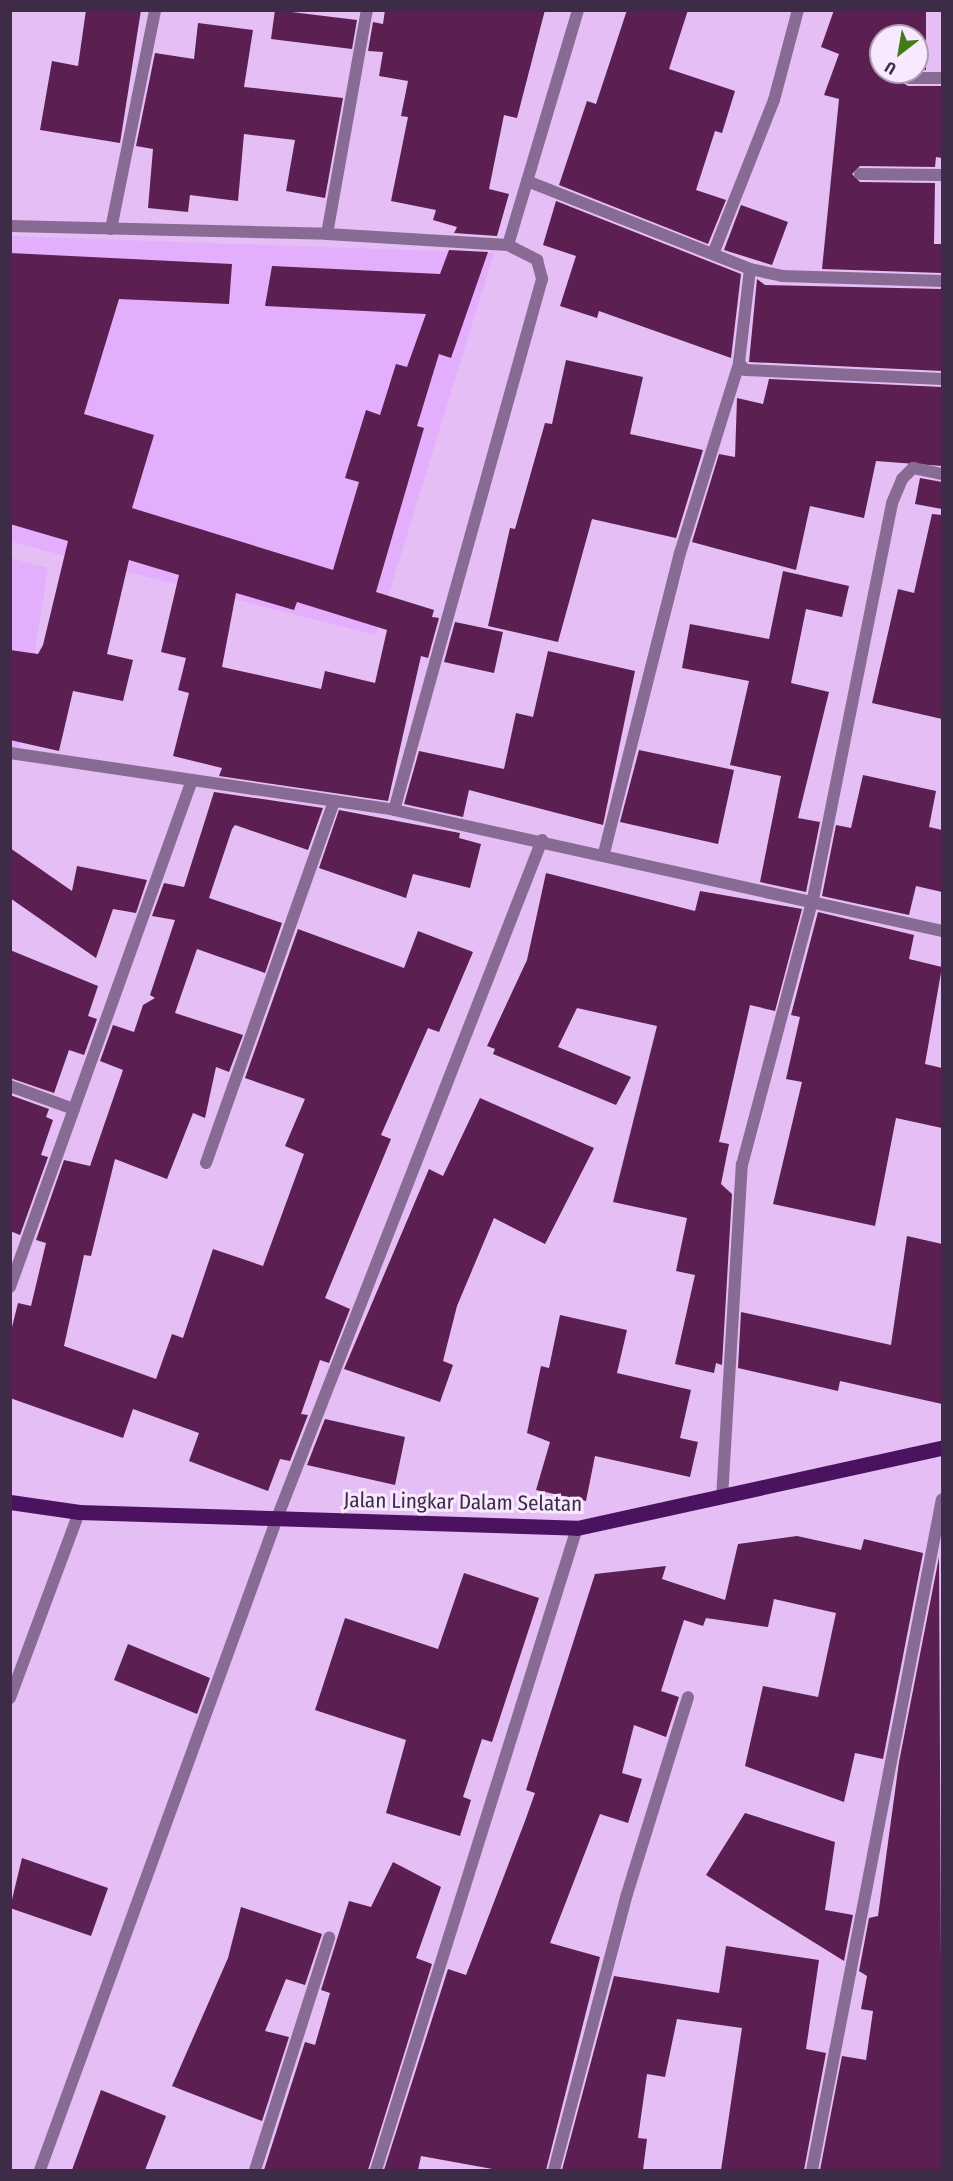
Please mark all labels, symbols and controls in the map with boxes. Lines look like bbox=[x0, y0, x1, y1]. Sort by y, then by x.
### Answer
north arrow bbox=[869, 24, 929, 84]
text: U bbox=[882, 58, 899, 79]
street label: Jalan Lingkar Dalam Selatan bbox=[344, 1487, 582, 1517]

